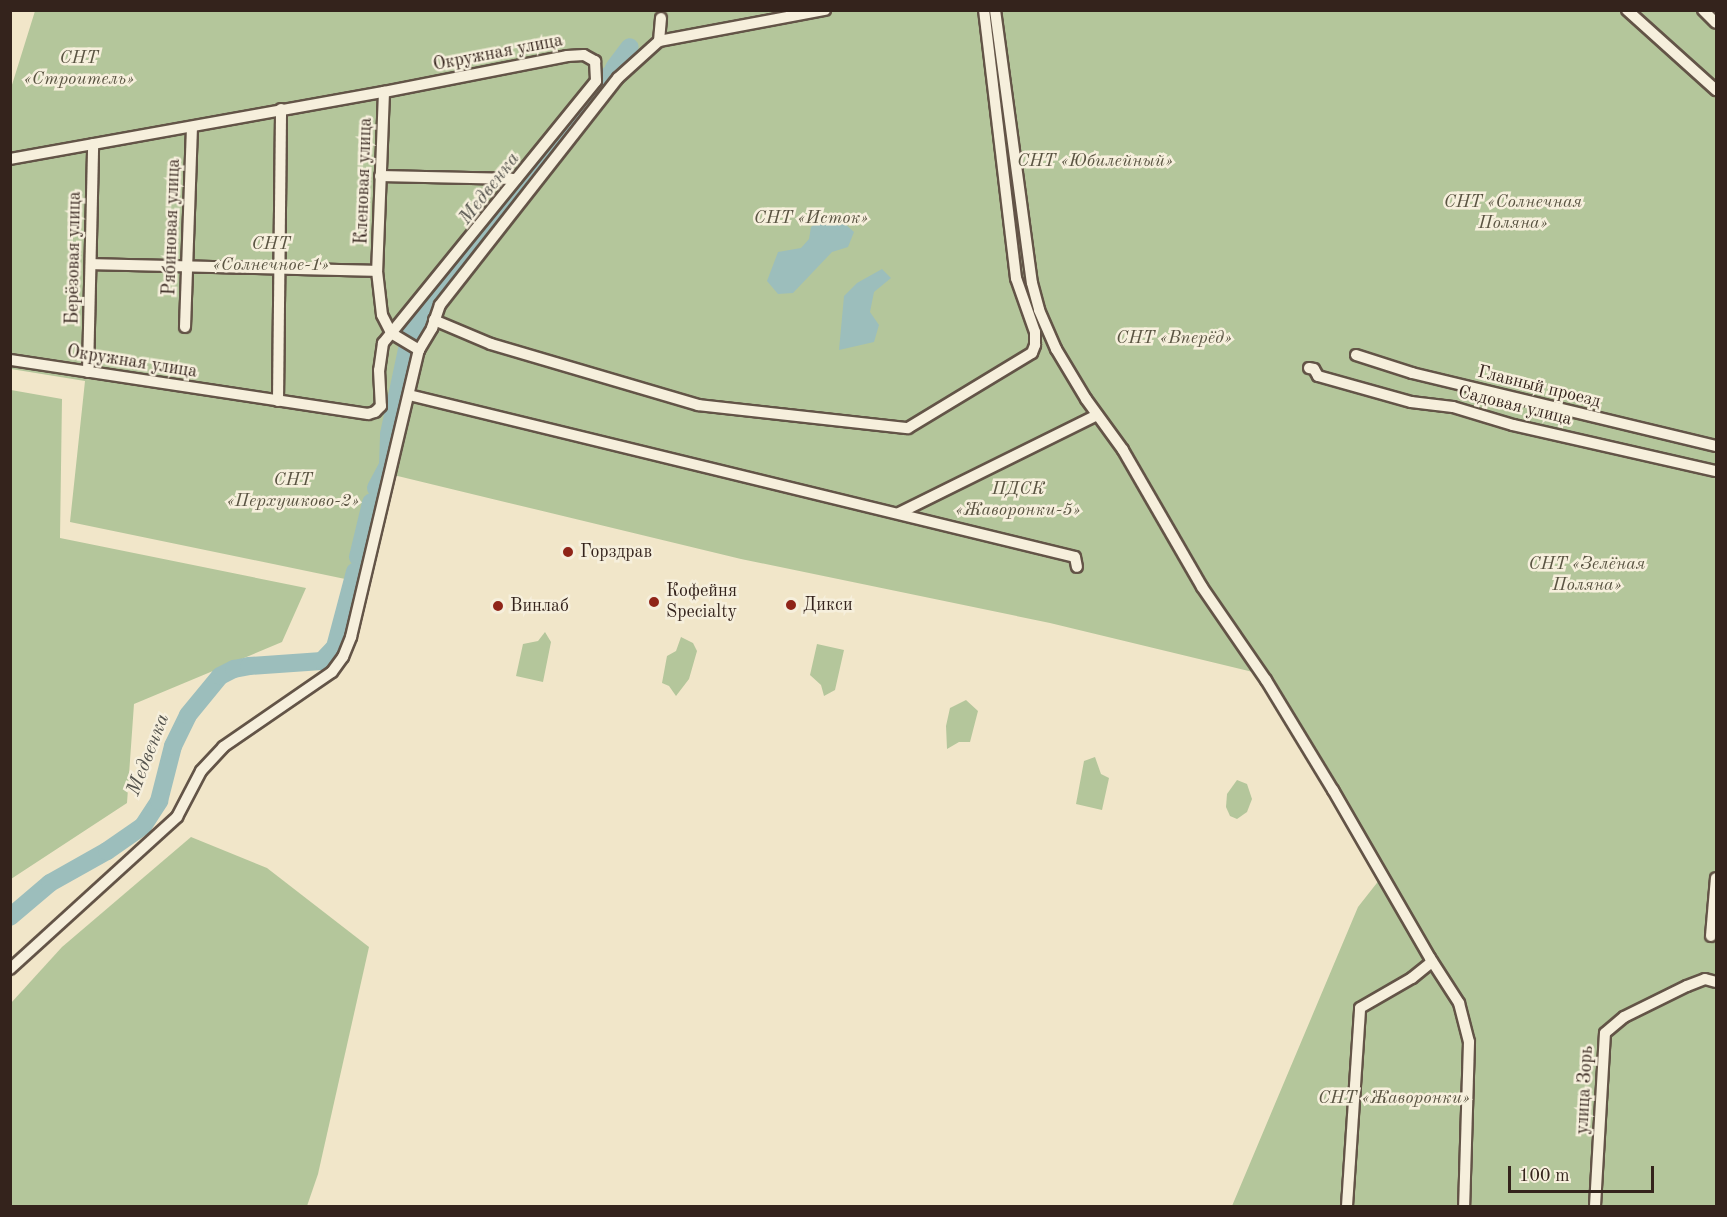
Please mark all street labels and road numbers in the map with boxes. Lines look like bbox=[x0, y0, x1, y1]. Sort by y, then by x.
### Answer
street label: Окружная улица bbox=[431, 30, 565, 76]
street label: Кленовая улица bbox=[351, 117, 377, 245]
street label: Рябиновая улица bbox=[159, 158, 185, 296]
street label: Берёзовая улица bbox=[62, 191, 86, 325]
street label: Окружная улица bbox=[65, 341, 199, 383]
street label: Главный проезд bbox=[1475, 361, 1603, 413]
street label: Садовая улица bbox=[1456, 381, 1574, 431]
street label: улица Зорь bbox=[1572, 1045, 1598, 1135]

